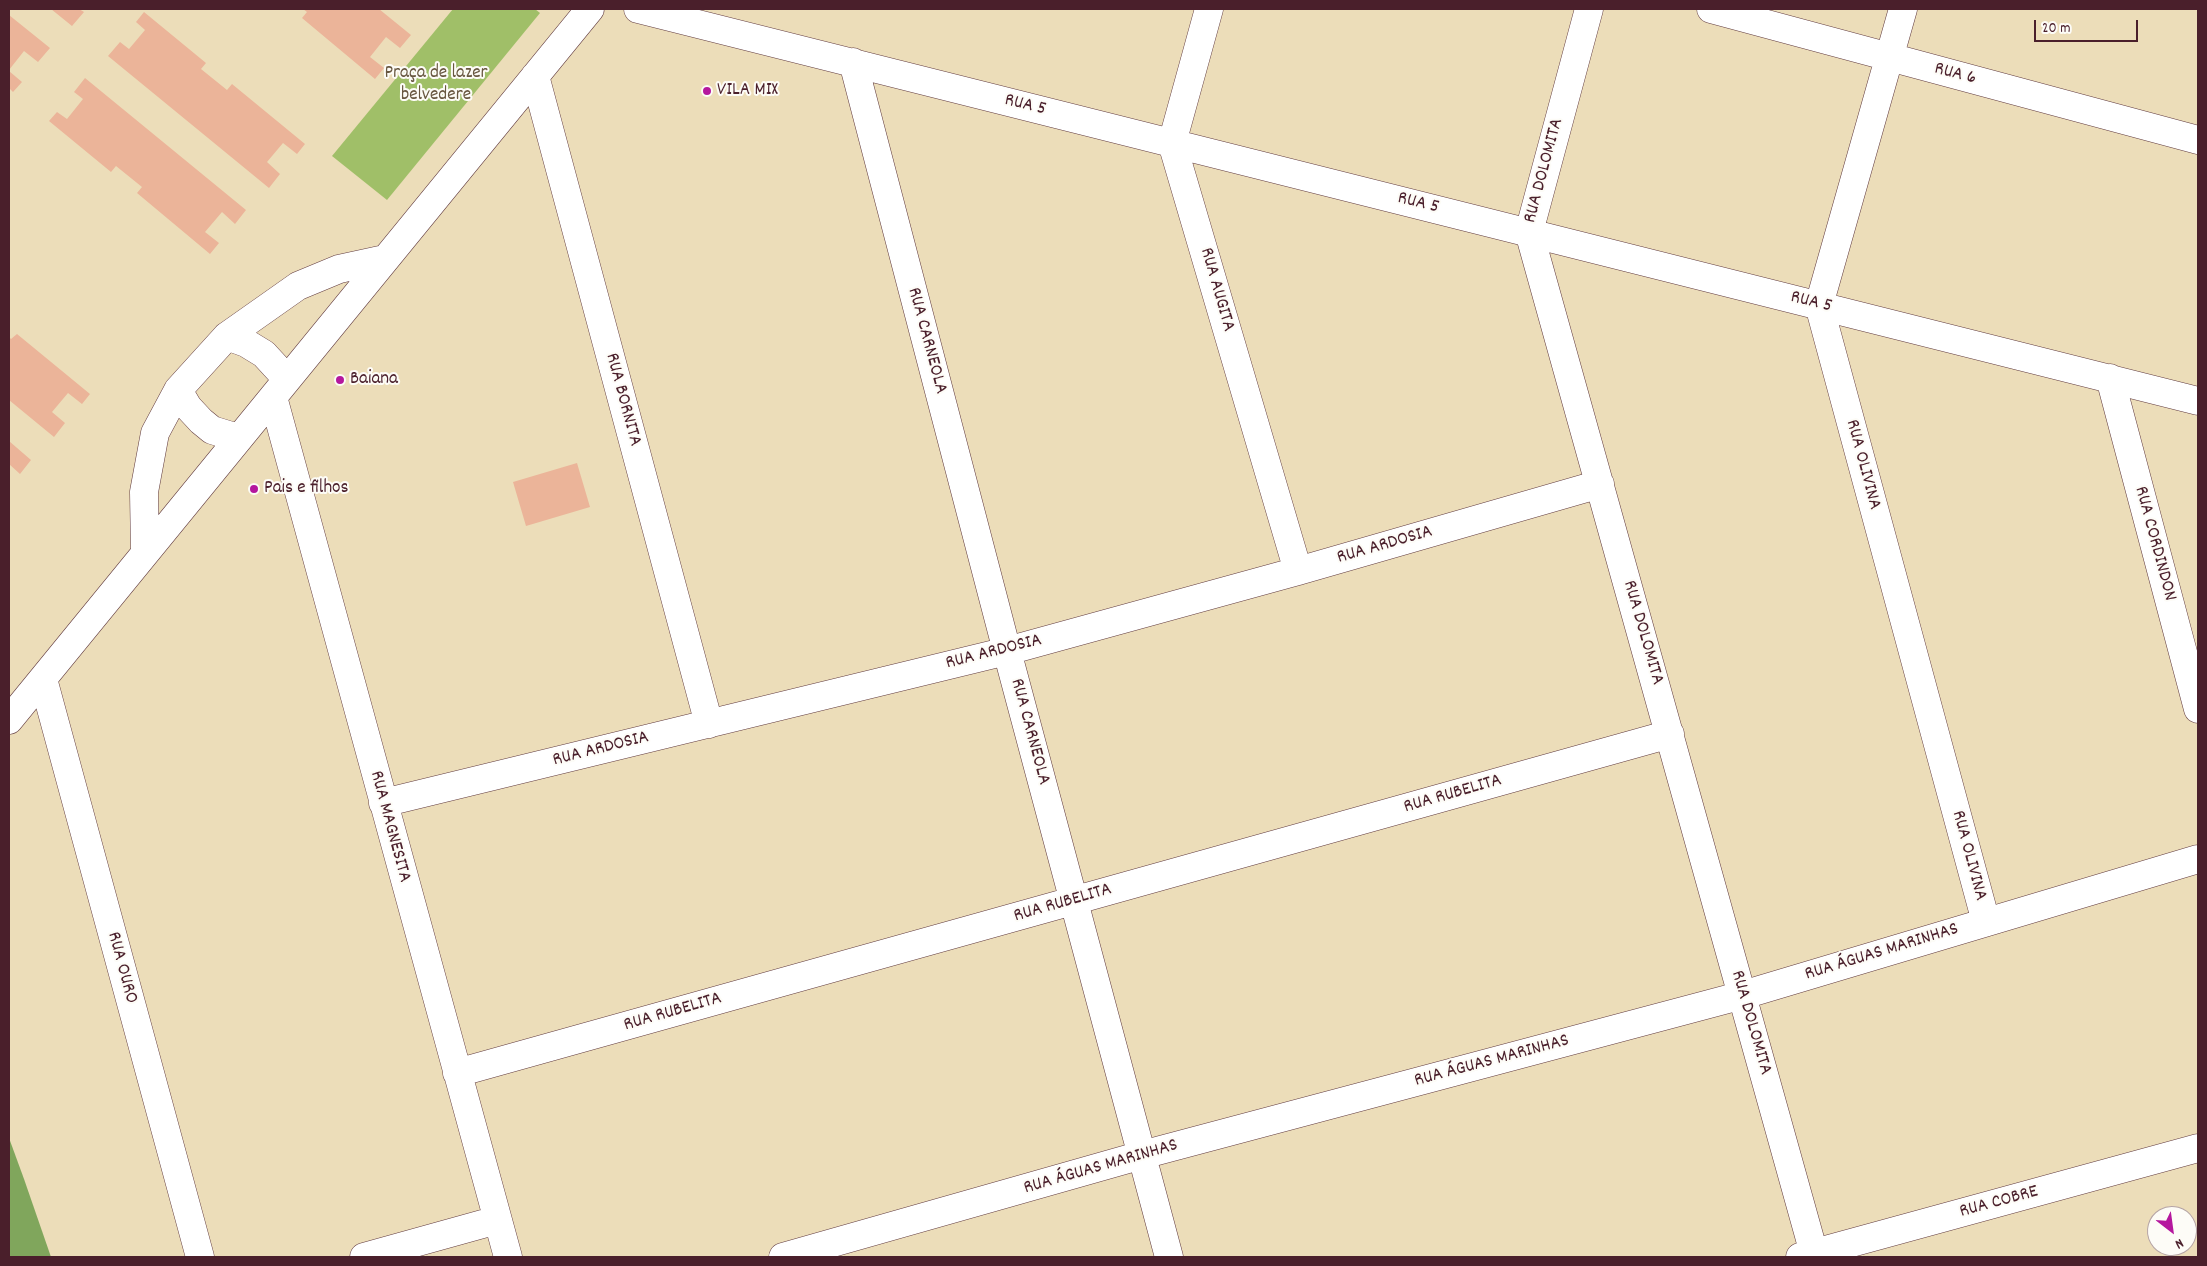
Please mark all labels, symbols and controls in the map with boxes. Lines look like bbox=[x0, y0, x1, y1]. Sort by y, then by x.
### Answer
scale bar bbox=[2037, 10, 2141, 42]
text: 20 m bbox=[2042, 18, 2070, 40]
street label: RUA 6 bbox=[1932, 58, 1978, 92]
park label: Praça de lazer belvedere bbox=[384, 63, 488, 107]
place label: VILA MIX bbox=[717, 80, 778, 102]
marker: VILA MIX bbox=[701, 85, 713, 97]
street label: RUA 5 bbox=[1002, 90, 1048, 122]
street label: RUA DOLOMITA bbox=[1520, 116, 1570, 226]
street label: RUA 5 bbox=[1395, 188, 1441, 220]
street label: RUA AUGITA bbox=[1193, 245, 1239, 335]
street label: RUA CARNEOLA bbox=[901, 285, 951, 397]
street label: RUA 5 bbox=[1788, 287, 1834, 319]
street label: RUA BORNITA bbox=[599, 351, 645, 449]
place label: Baiana bbox=[350, 369, 398, 391]
marker: Baiana bbox=[334, 374, 346, 386]
street label: RUA OLIVINA bbox=[1839, 417, 1885, 513]
place label: Pais e filhos bbox=[264, 478, 349, 500]
marker: Pais e filhos bbox=[248, 483, 260, 495]
street label: RUA CORDINDON bbox=[2128, 484, 2180, 604]
street label: RUA ARDOSIA bbox=[1335, 522, 1435, 570]
street label: RUA DOLOMITA bbox=[1616, 578, 1668, 688]
street label: RUA ARDOSIA bbox=[944, 630, 1044, 676]
street label: RUA CARNEOLA bbox=[1004, 676, 1054, 788]
street label: RUA ARDOSIA bbox=[551, 727, 651, 773]
street label: RUA MAGNESITA bbox=[363, 769, 415, 885]
street label: RUA RUBELITA bbox=[1401, 770, 1505, 820]
street label: RUA OLIVINA bbox=[1945, 808, 1991, 904]
street label: RUA RUBELITA bbox=[1011, 879, 1115, 929]
street label: RUA ÁGUAS MARINHAS bbox=[1802, 919, 1962, 987]
street label: RUA OURO bbox=[100, 930, 142, 1006]
street label: RUA DOLOMITA bbox=[1724, 968, 1776, 1078]
street label: RUA RUBELITA bbox=[621, 988, 725, 1038]
street label: RUA ÁGUAS MARINHAS bbox=[1412, 1030, 1572, 1094]
street label: RUA ÁGUAS MARINHAS bbox=[1021, 1135, 1181, 1201]
street label: RUA COBRE bbox=[1957, 1182, 2041, 1224]
north arrow bbox=[2147, 1206, 2197, 1256]
text: N bbox=[2171, 1233, 2187, 1254]

